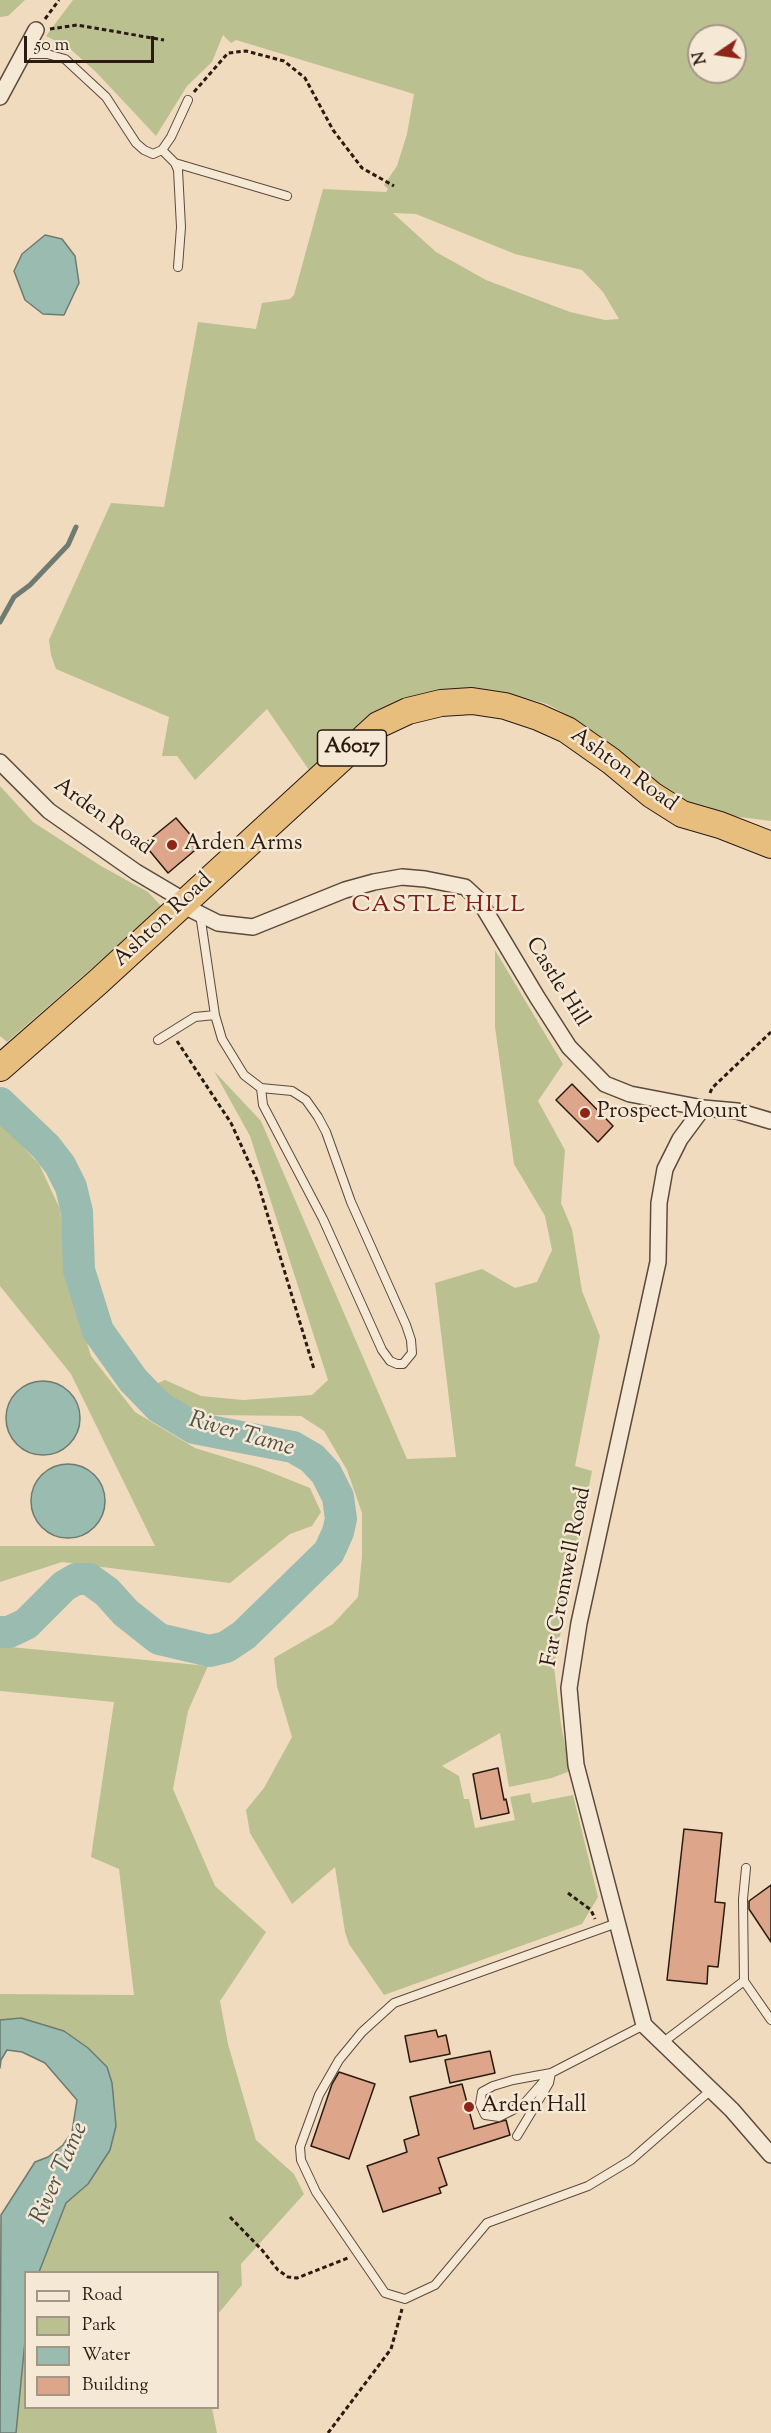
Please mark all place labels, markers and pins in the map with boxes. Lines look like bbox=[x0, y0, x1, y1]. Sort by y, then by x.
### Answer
place label: Arden Arms bbox=[184, 832, 302, 858]
marker: Arden Arms bbox=[165, 838, 179, 852]
place label: Prospect Mount bbox=[597, 1100, 747, 1126]
marker: Prospect Mount bbox=[578, 1106, 592, 1120]
place label: Arden Hall bbox=[481, 2094, 587, 2120]
marker: Arden Hall bbox=[462, 2100, 476, 2114]

